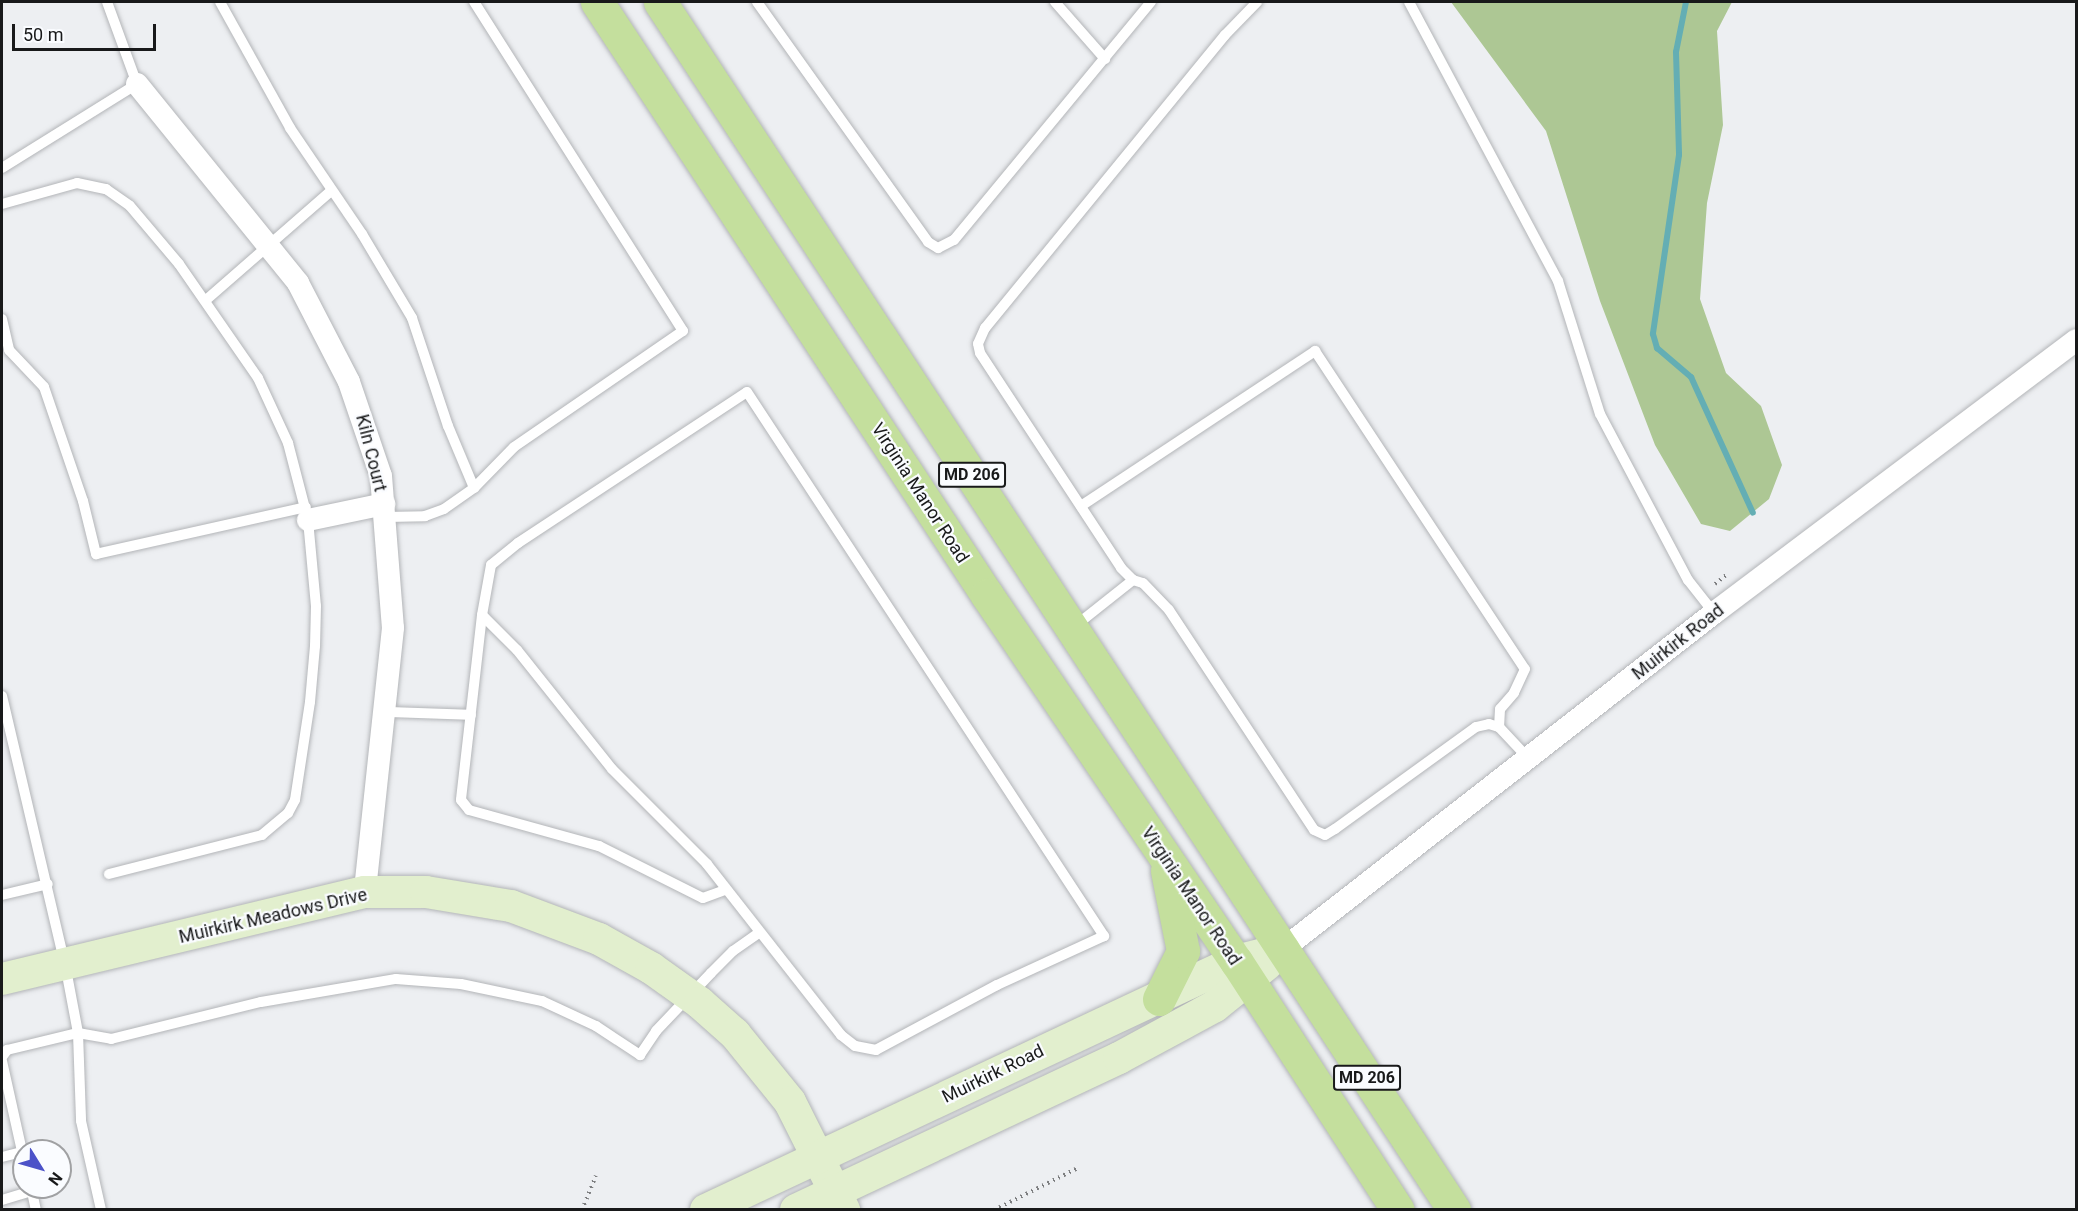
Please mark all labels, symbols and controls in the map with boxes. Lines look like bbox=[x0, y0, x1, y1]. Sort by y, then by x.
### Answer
scale bar bbox=[15, 12, 159, 50]
text: 50 m bbox=[23, 24, 63, 45]
street label: Kiln Court bbox=[351, 412, 391, 494]
street label: Virginia Manor Road bbox=[867, 419, 973, 567]
road number: MD 206 bbox=[938, 462, 1006, 488]
street label: Muirkirk Road bbox=[1628, 599, 1728, 685]
street label: Virginia Manor Road bbox=[1137, 823, 1245, 969]
street label: Muirkirk Meadows Drive bbox=[177, 884, 369, 948]
street label: Muirkirk Road bbox=[939, 1040, 1047, 1108]
road number: MD 206 bbox=[1332, 1065, 1402, 1091]
north arrow bbox=[12, 1139, 72, 1199]
text: N bbox=[44, 1169, 66, 1189]

